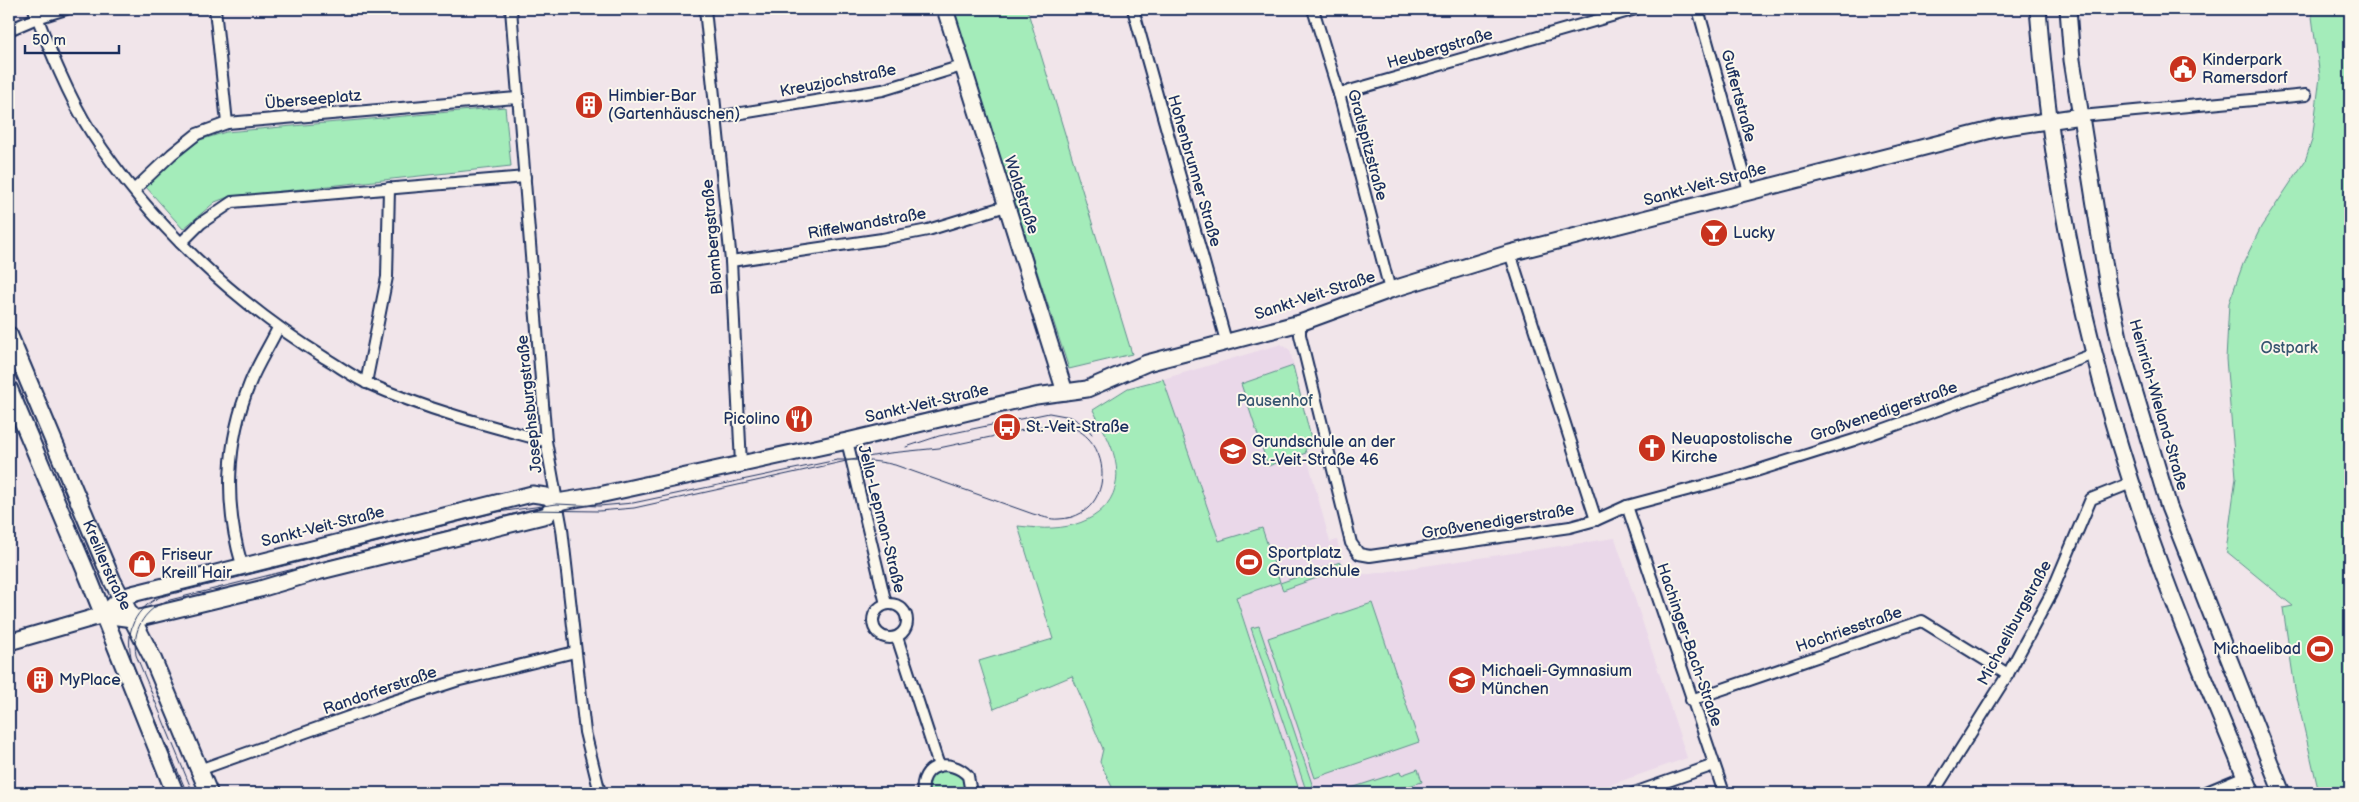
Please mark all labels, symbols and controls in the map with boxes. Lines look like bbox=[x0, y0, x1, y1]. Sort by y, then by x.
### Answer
scale bar bbox=[25, 22, 119, 54]
street label: Heubergstraße bbox=[1385, 25, 1496, 73]
text: 50 m bbox=[32, 31, 66, 50]
street label: Guffertstraße bbox=[1717, 48, 1760, 145]
place label: Kinderpark Ramersdorf bbox=[2202, 51, 2288, 88]
public building icon: Kinderpark Ramersdorf bbox=[2168, 54, 2198, 84]
street label: Kreuzjochstraße bbox=[778, 60, 898, 102]
street label: Überseeplatz bbox=[264, 84, 362, 114]
place label: Himbier-Bar (Gartenhäuschen) bbox=[608, 87, 740, 124]
street label: Gratlspitzstraße bbox=[1343, 87, 1391, 203]
building icon: Himbier-Bar (Gartenhäuschen) bbox=[574, 90, 604, 120]
street label: Hohenbrunner Straße bbox=[1163, 93, 1225, 249]
street label: Waldstraße bbox=[999, 153, 1043, 237]
street label: Sankt-Veit-Straße bbox=[1642, 159, 1769, 211]
street label: Blombergstraße bbox=[698, 178, 728, 296]
street label: Riffelwandstraße bbox=[806, 204, 928, 244]
bar icon: Lucky bbox=[1699, 218, 1729, 248]
place label: Lucky bbox=[1733, 224, 1776, 243]
street label: Sankt-Veit-Straße bbox=[1252, 267, 1378, 325]
street label: Heinrich-Wieland-Straße bbox=[2124, 317, 2192, 493]
street label: Josephsburgstraße bbox=[513, 333, 547, 474]
park label: Ostpark bbox=[2261, 339, 2318, 358]
street label: Großvenedigerstraße bbox=[1808, 378, 1960, 446]
street label: Sankt-Veit-Straße bbox=[863, 380, 991, 427]
park label: Pausenhof bbox=[1237, 392, 1313, 411]
restaurant icon: Picolino bbox=[784, 404, 814, 434]
place label: Picolino bbox=[723, 410, 780, 429]
bus stop icon: St.-Veit-Straße bbox=[992, 412, 1022, 442]
place label: St.-Veit-Straße bbox=[1026, 418, 1129, 437]
place label: Neuapostolische Kirche bbox=[1671, 430, 1793, 467]
place label: Grundschule an der St.-Veit-Straße 46 bbox=[1252, 433, 1395, 470]
church icon: Neuapostolische Kirche bbox=[1637, 433, 1667, 463]
school or university icon: Grundschule an der St.-Veit-Straße 46 bbox=[1218, 436, 1248, 466]
street label: Jella-Lepman-Straße bbox=[853, 443, 909, 595]
street label: Großvenedigerstraße bbox=[1420, 500, 1576, 543]
street label: Sankt-Veit-Straße bbox=[259, 502, 387, 551]
street label: Kreillerstraße bbox=[78, 517, 136, 614]
place label: Sportplatz Grundschule bbox=[1268, 544, 1360, 581]
place label: Friseur Kreill Hair bbox=[161, 546, 232, 583]
sports icon: Sportplatz Grundschule bbox=[1234, 547, 1264, 577]
shop icon: Friseur Kreill Hair bbox=[127, 549, 157, 579]
street label: Michaeliburgstraße bbox=[1974, 557, 2056, 689]
street label: Hachinger-Bach-Straße bbox=[1652, 561, 1726, 730]
street label: Hochriesstraße bbox=[1794, 603, 1905, 657]
sports icon: Michaelibad bbox=[2305, 634, 2335, 664]
place label: Michaelibad bbox=[2213, 640, 2301, 659]
place label: Michaeli-Gymnasium München bbox=[1481, 662, 1632, 699]
street label: Randorferstraße bbox=[321, 663, 440, 719]
building icon: MyPlace bbox=[25, 665, 55, 695]
school or university icon: Michaeli-Gymnasium München bbox=[1447, 665, 1477, 695]
place label: MyPlace bbox=[59, 671, 121, 690]

